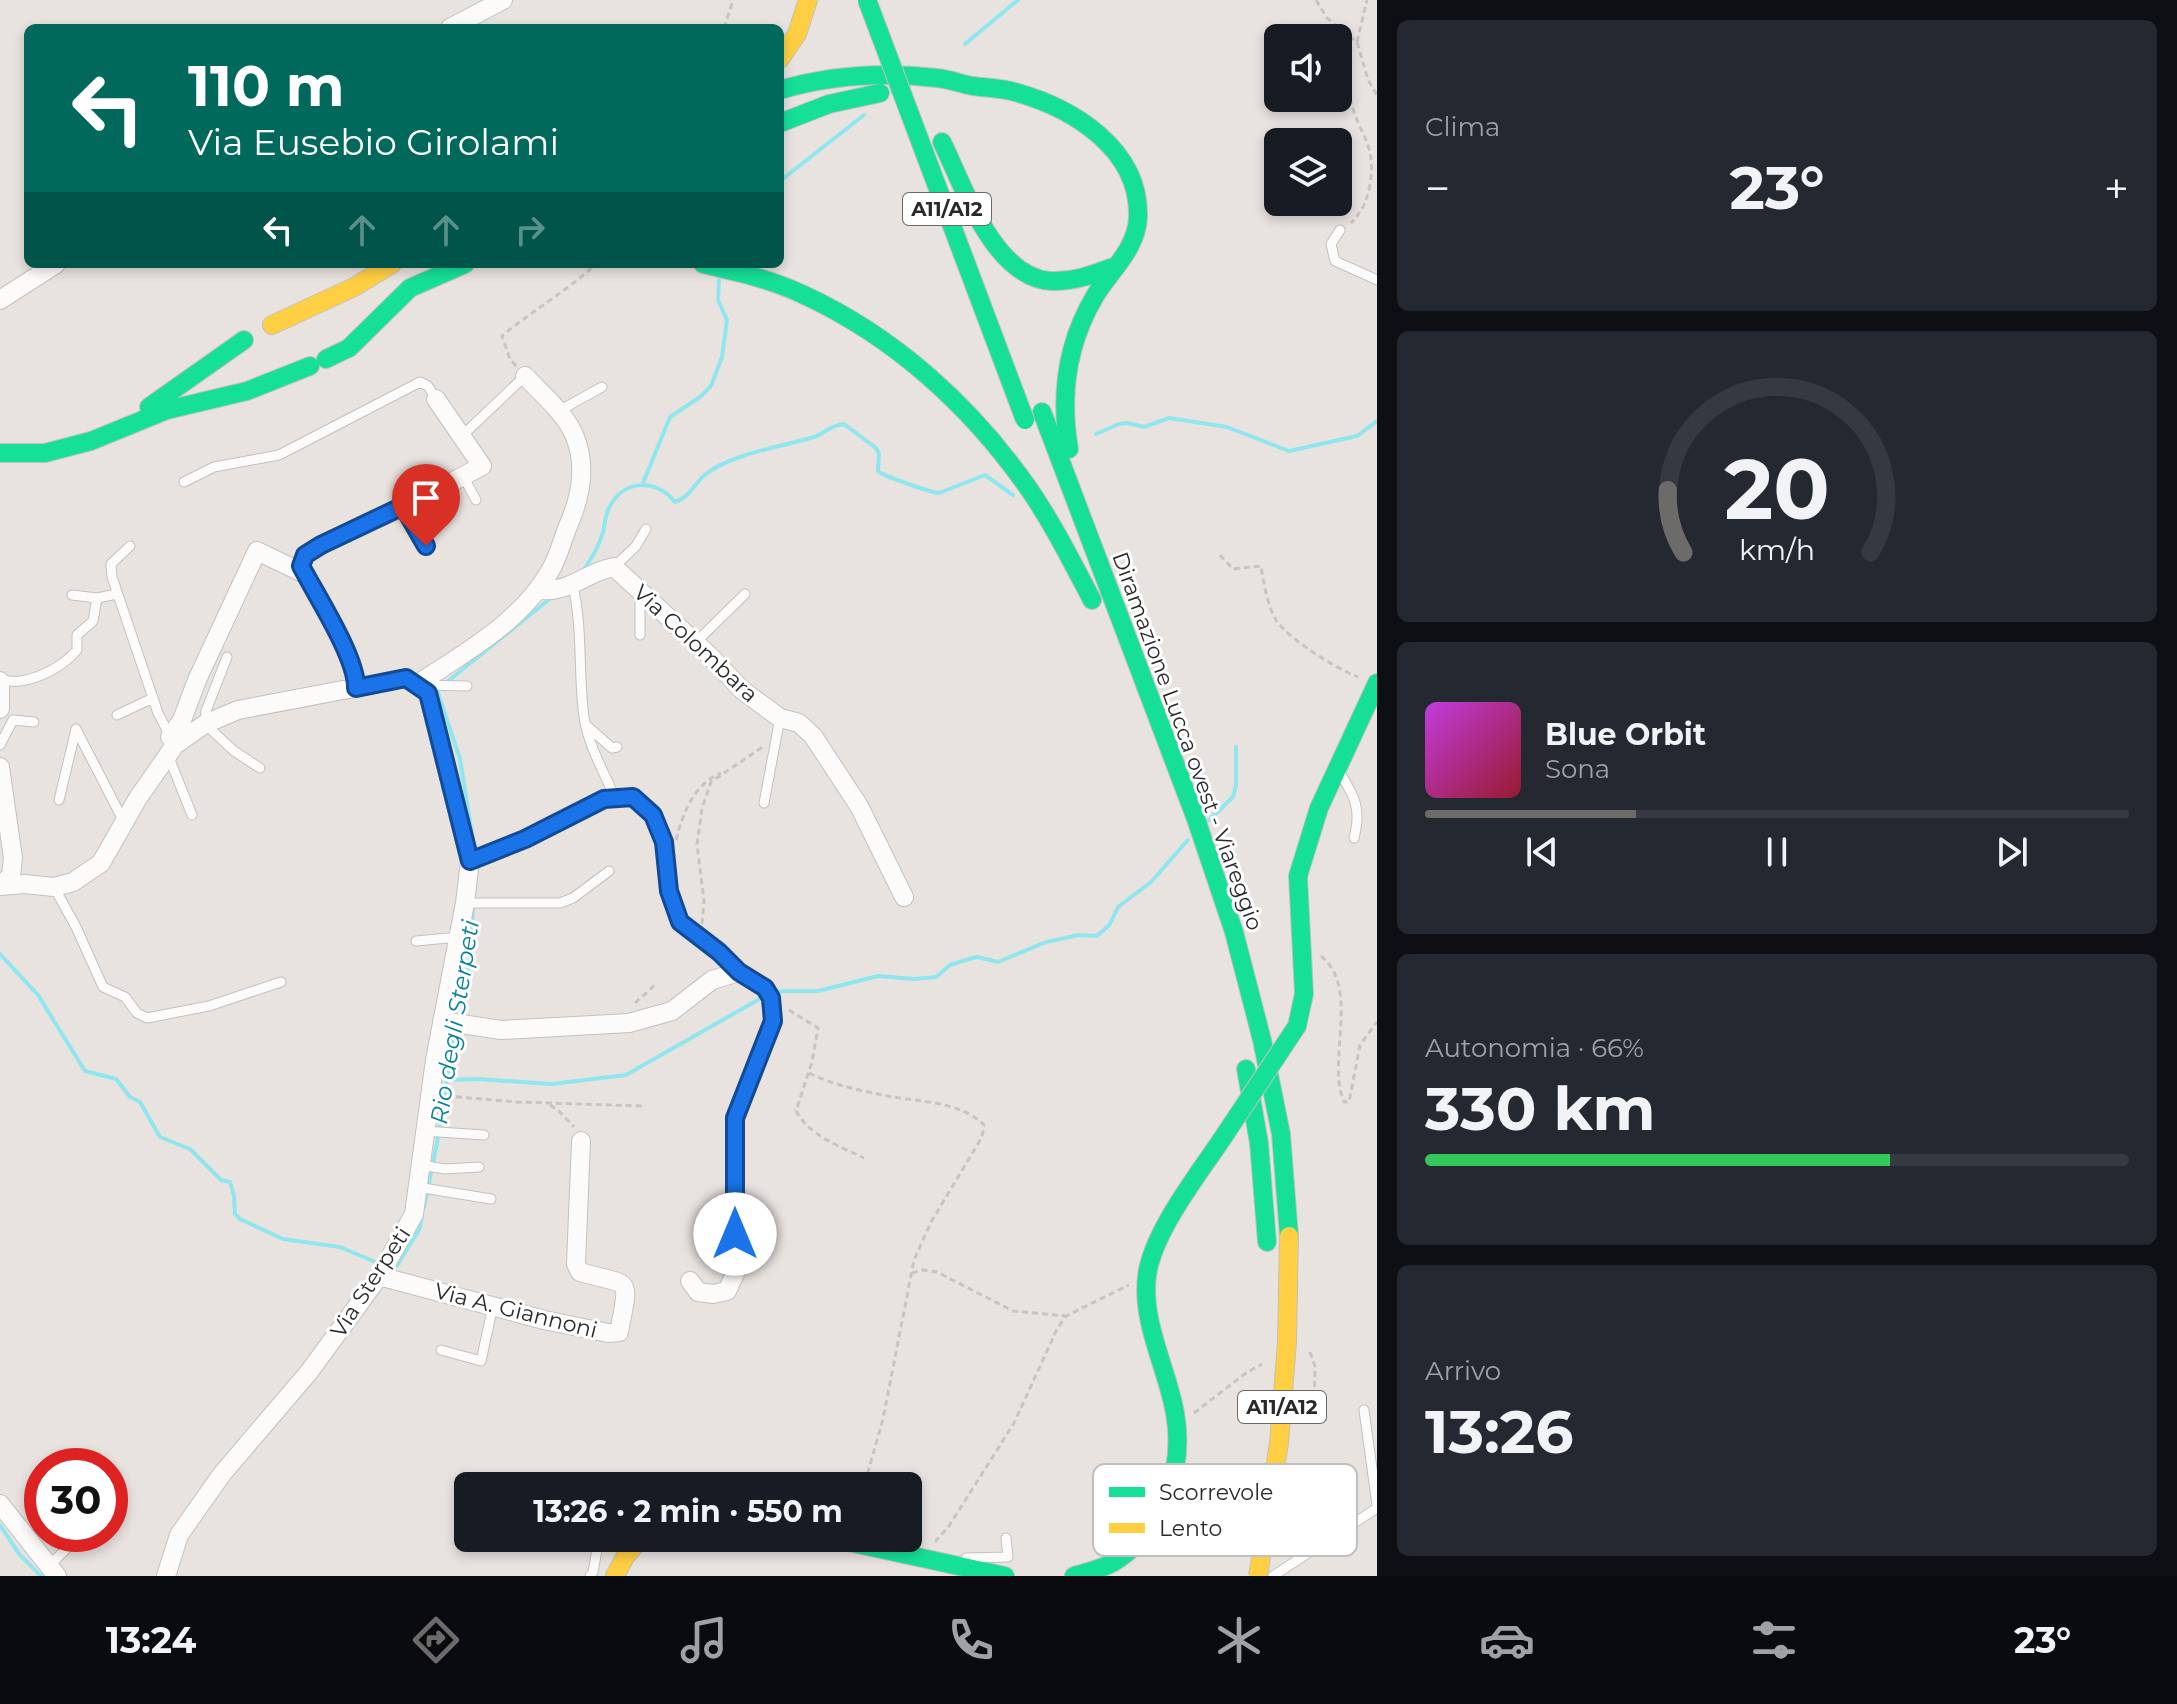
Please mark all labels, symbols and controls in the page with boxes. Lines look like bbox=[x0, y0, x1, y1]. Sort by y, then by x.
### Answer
map controls bbox=[1264, 24, 1352, 216]
button: sound bbox=[1264, 24, 1352, 112]
text: 110 m bbox=[188, 52, 345, 120]
icon: left bbox=[56, 56, 160, 160]
text: Clima bbox=[1425, 111, 1500, 143]
text: Via Eusebio Girolami bbox=[188, 120, 559, 164]
button: layers bbox=[1264, 128, 1352, 216]
text: 23° bbox=[1729, 151, 1825, 224]
text: − bbox=[1425, 161, 1450, 215]
text: + bbox=[2104, 161, 2129, 215]
road number: A11/A12 bbox=[903, 193, 991, 225]
icon: left bbox=[256, 208, 300, 252]
icon: ahead bbox=[340, 208, 384, 252]
icon: ahead bbox=[424, 208, 468, 252]
icon: right bbox=[508, 208, 552, 252]
text: 20 bbox=[1724, 437, 1830, 539]
pin bbox=[392, 464, 460, 546]
icon: arrive bbox=[404, 476, 448, 520]
text: km/h bbox=[1739, 532, 1815, 567]
street label: Diramazione Lucca ovest - Viareggio bbox=[1106, 548, 1269, 934]
street label: Via Colombara bbox=[628, 579, 763, 708]
text: Blue Orbit bbox=[1545, 716, 1706, 753]
text: Sona bbox=[1545, 753, 1610, 785]
icon: previous bbox=[1520, 830, 1564, 874]
icon: pause bbox=[1755, 830, 1799, 874]
icon: next bbox=[1990, 830, 2034, 874]
water label: Rio degli Sterpeti bbox=[424, 917, 485, 1126]
text: Autonomia · 66% bbox=[1425, 1032, 1644, 1064]
text: 330 km bbox=[1425, 1072, 1655, 1145]
position arrow bbox=[693, 1192, 777, 1276]
street label: Via Sterpeti bbox=[325, 1222, 416, 1343]
street label: Via A. Giannoni bbox=[432, 1277, 600, 1344]
text: Arrivo bbox=[1425, 1355, 1501, 1387]
road number: A11/A12 bbox=[1238, 1391, 1326, 1423]
text: 13:26 bbox=[1425, 1395, 1573, 1468]
speed limit sign: 30 bbox=[24, 1448, 128, 1552]
legend bbox=[1093, 1464, 1357, 1556]
text: Scorrevole bbox=[1159, 1479, 1273, 1506]
text: 13:26 · 2 min · 550 m bbox=[533, 1493, 843, 1530]
text: Lento bbox=[1159, 1515, 1222, 1542]
icon: directions bbox=[408, 1612, 464, 1668]
icon: music bbox=[676, 1612, 732, 1668]
icon: phone bbox=[943, 1612, 999, 1668]
icon: climate bbox=[1211, 1612, 1267, 1668]
icon: car bbox=[1479, 1612, 1535, 1668]
icon: filters bbox=[1746, 1612, 1802, 1668]
text: 13:24 bbox=[106, 1618, 196, 1662]
text: 23° bbox=[2014, 1618, 2071, 1662]

